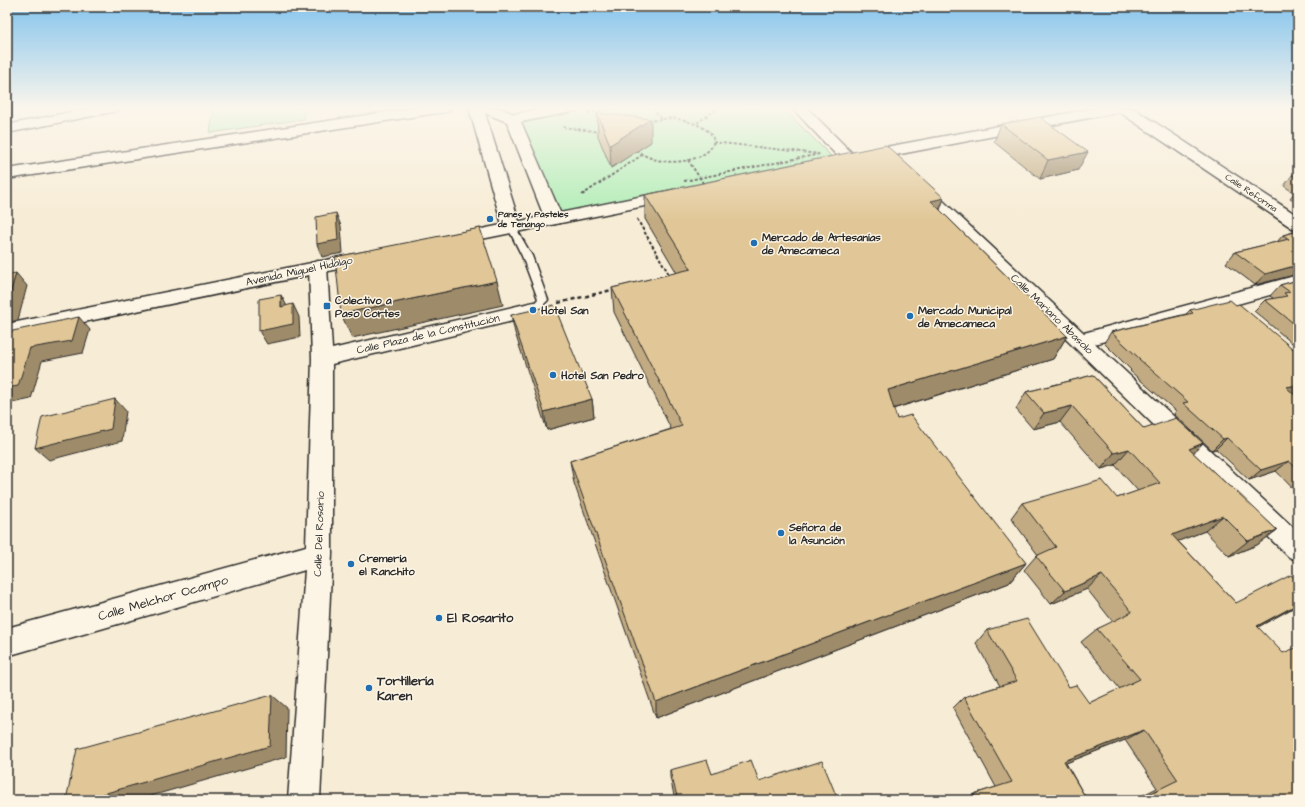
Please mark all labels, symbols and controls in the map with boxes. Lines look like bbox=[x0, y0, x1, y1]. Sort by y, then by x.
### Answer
street label: Calle Reforma bbox=[1222, 171, 1280, 216]
place label: Panes y Pasteles de Tenango bbox=[497, 208, 569, 231]
marker: Panes y Pasteles de Tenango bbox=[485, 214, 495, 224]
place label: Mercado de Artesanías de Amecameca bbox=[761, 230, 881, 258]
marker: Mercado de Artesanías de Amecameca bbox=[749, 238, 759, 248]
street label: Avenida Miguel Hidalgo bbox=[244, 252, 355, 291]
street label: Calle Mariano Abasolo bbox=[1007, 270, 1097, 358]
place label: Colectivo a Paso Cortes bbox=[335, 293, 400, 321]
marker: Colectivo a Paso Cortes bbox=[322, 301, 332, 311]
place label: Hotel San bbox=[540, 303, 589, 318]
place label: Mercado Municipal de Amecameca bbox=[917, 303, 1012, 331]
marker: Hotel San bbox=[528, 305, 538, 315]
street label: Calle Plaza de la Constitución bbox=[355, 310, 501, 358]
marker: Mercado Municipal de Amecameca bbox=[905, 311, 915, 321]
place label: Hotel San Pedro bbox=[560, 368, 645, 383]
marker: Hotel San Pedro bbox=[548, 370, 558, 380]
street label: Calle Del Rosario bbox=[310, 490, 328, 577]
place label: Señora de la Asunción bbox=[788, 520, 845, 548]
marker: Señora de la Asunción bbox=[776, 528, 786, 538]
place label: Cremería el Ranchito bbox=[358, 551, 416, 579]
marker: Cremería el Ranchito bbox=[346, 559, 356, 569]
street label: Calle Melchor Ocampo bbox=[96, 571, 231, 625]
place label: El Rosarito bbox=[447, 609, 514, 627]
marker: El Rosarito bbox=[434, 613, 444, 623]
place label: Tortillería Karen bbox=[376, 672, 434, 705]
marker: Tortillería Karen bbox=[364, 683, 374, 693]

